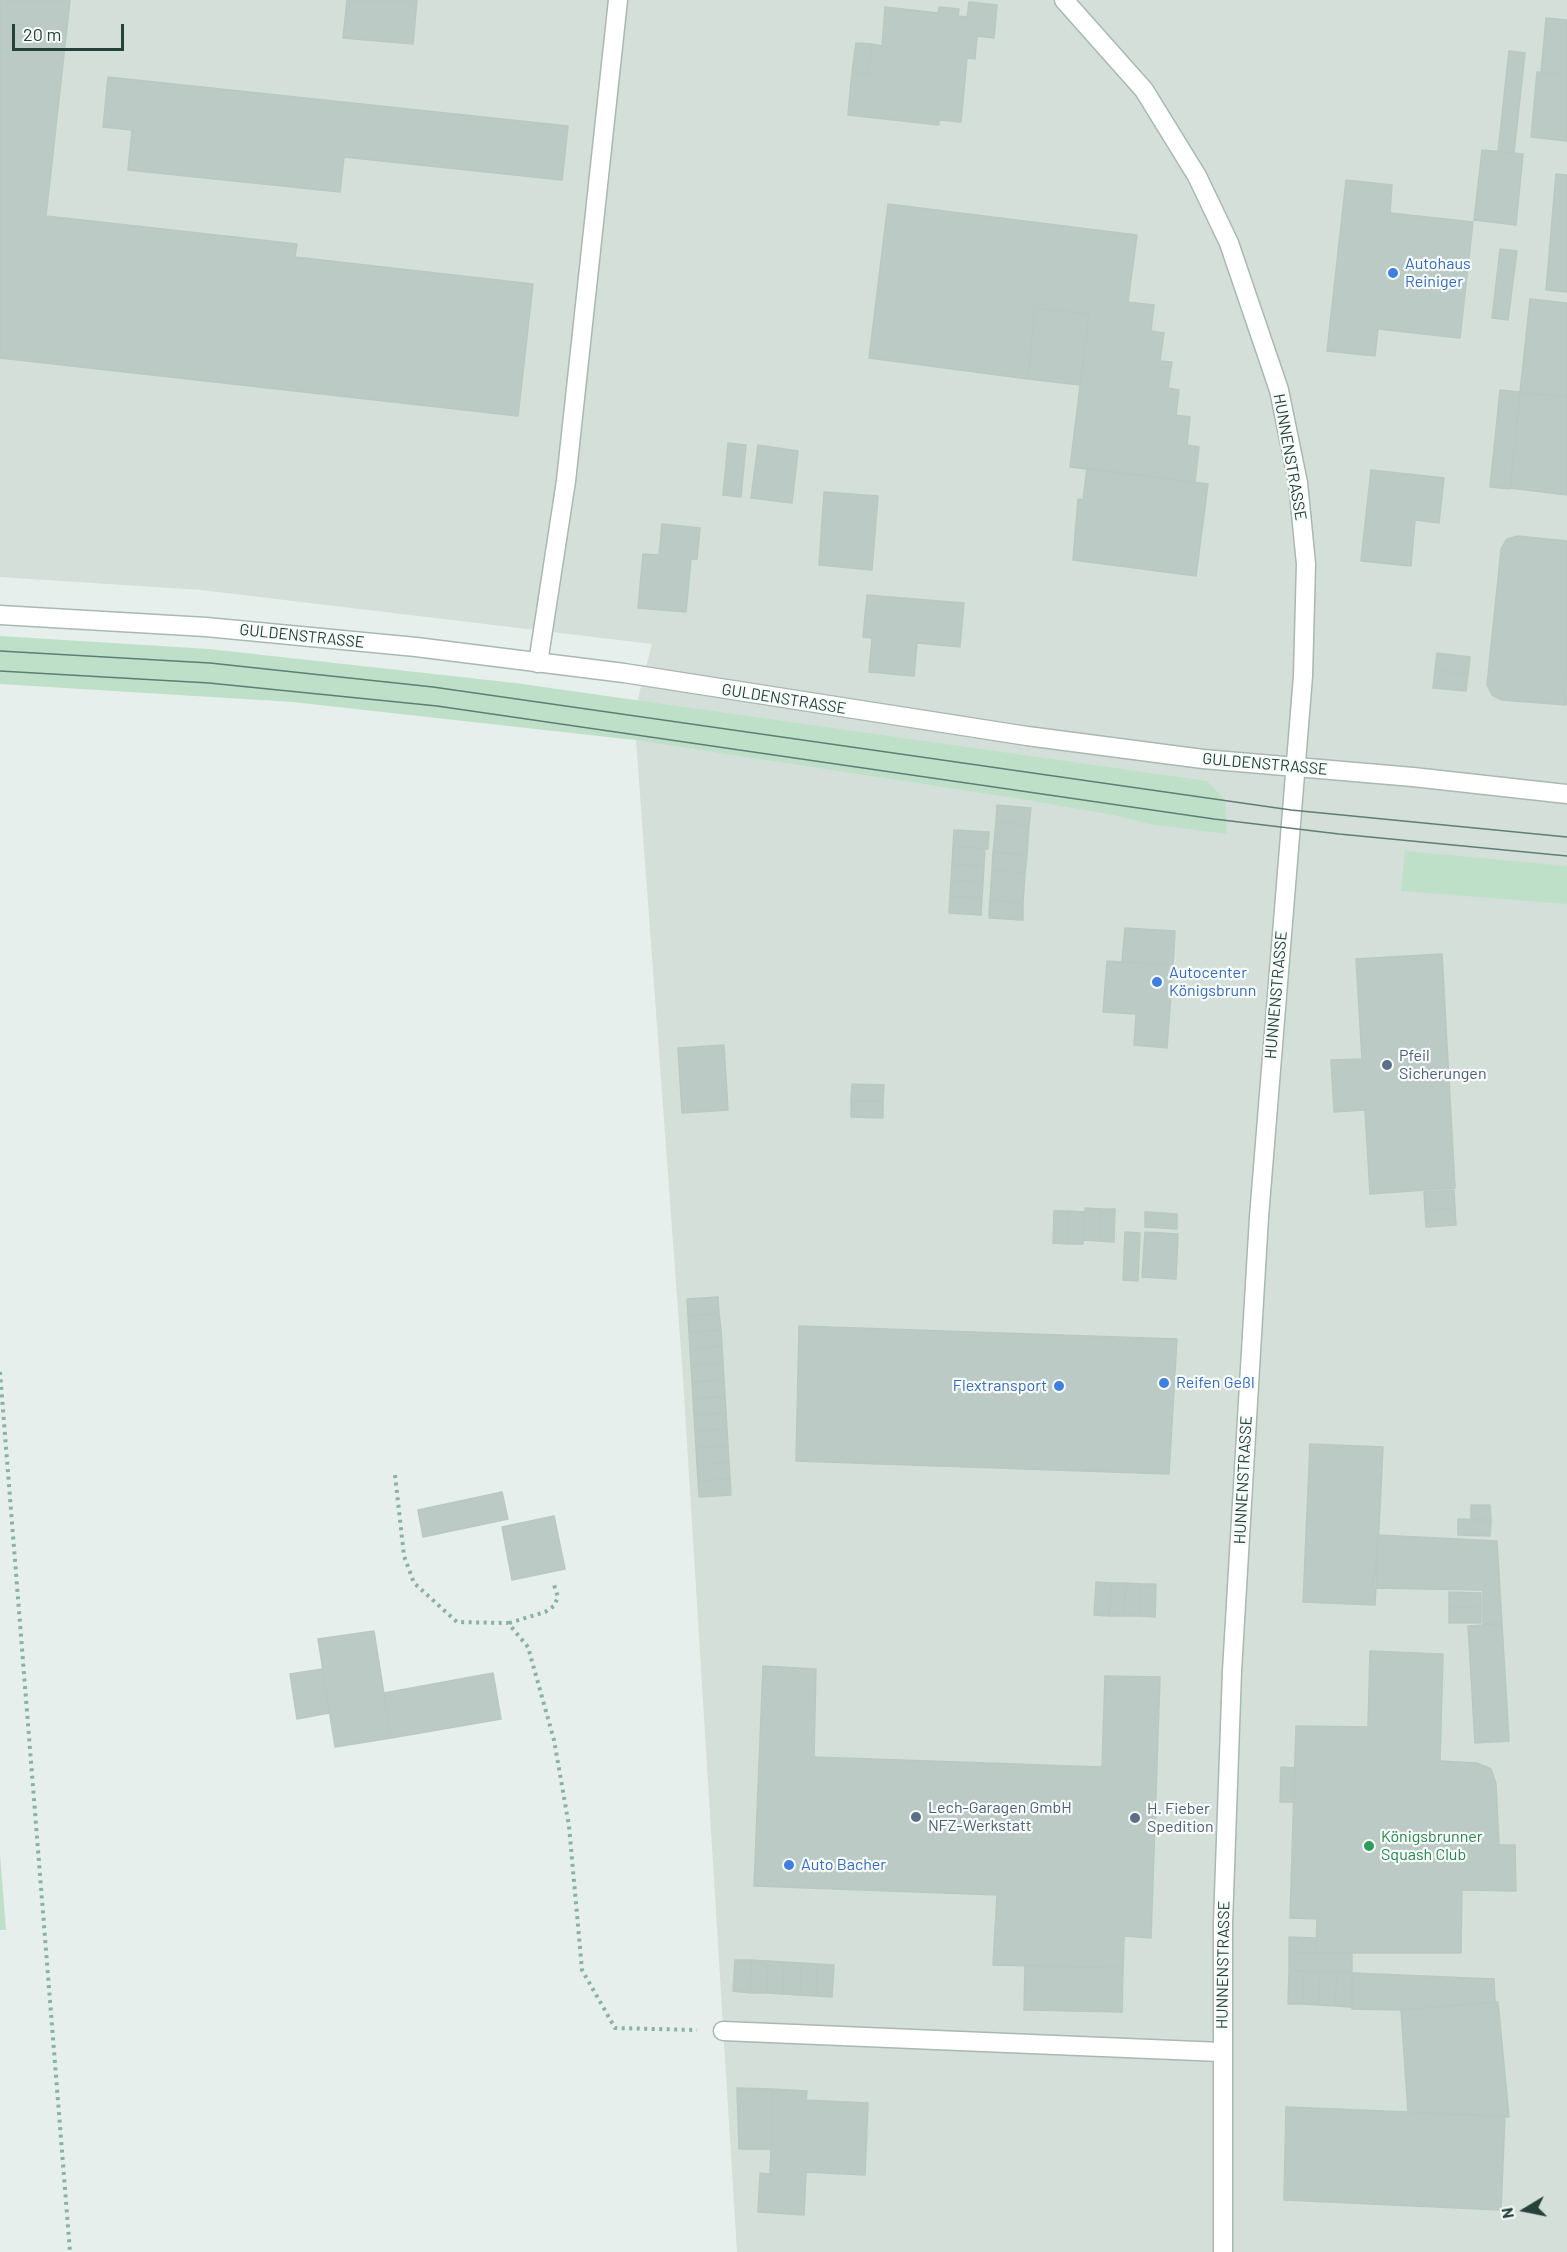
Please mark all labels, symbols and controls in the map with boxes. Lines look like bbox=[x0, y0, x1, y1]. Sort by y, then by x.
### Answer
scale bar bbox=[15, 12, 128, 50]
text: 20 m bbox=[23, 23, 61, 45]
place label: Autohaus Reiniger bbox=[1405, 254, 1471, 292]
marker: Autohaus Reiniger bbox=[1386, 266, 1400, 280]
street label: HUNNENSTRASSE bbox=[1269, 392, 1311, 522]
street label: GULDENSTRASSE bbox=[239, 620, 365, 652]
street label: GULDENSTRASSE bbox=[720, 680, 848, 718]
street label: GULDENSTRASSE bbox=[1202, 749, 1328, 779]
street label: HUNNENSTRASSE bbox=[1261, 930, 1291, 1060]
place label: Autocenter Königsbrunn bbox=[1169, 963, 1256, 1001]
marker: Autocenter Königsbrunn bbox=[1150, 975, 1164, 989]
place label: Pfeil Sicherungen bbox=[1399, 1046, 1487, 1084]
marker: Pfeil Sicherungen bbox=[1380, 1058, 1394, 1072]
place label: Reifen Geßl bbox=[1176, 1373, 1255, 1393]
place label: Flextransport bbox=[953, 1376, 1047, 1396]
marker: Reifen Geßl bbox=[1157, 1376, 1171, 1390]
marker: Flextransport bbox=[1052, 1379, 1066, 1393]
street label: HUNNENSTRASSE bbox=[1230, 1415, 1256, 1545]
place label: Lech-Garagen GmbH NFZ-Werkstatt bbox=[928, 1798, 1072, 1836]
place label: H. Fieber Spedition bbox=[1147, 1799, 1214, 1837]
marker: Lech-Garagen GmbH NFZ-Werkstatt bbox=[909, 1810, 923, 1824]
marker: H. Fieber Spedition bbox=[1128, 1811, 1142, 1825]
place label: Königsbrunner Squash Club bbox=[1381, 1827, 1483, 1865]
marker: Königsbrunner Squash Club bbox=[1362, 1839, 1376, 1853]
place label: Auto Bacher bbox=[801, 1855, 886, 1875]
marker: Auto Bacher bbox=[782, 1858, 796, 1872]
street label: HUNNENSTRASSE bbox=[1212, 1901, 1234, 2029]
north arrow bbox=[1495, 2180, 1555, 2240]
text: N bbox=[1497, 2206, 1517, 2220]

